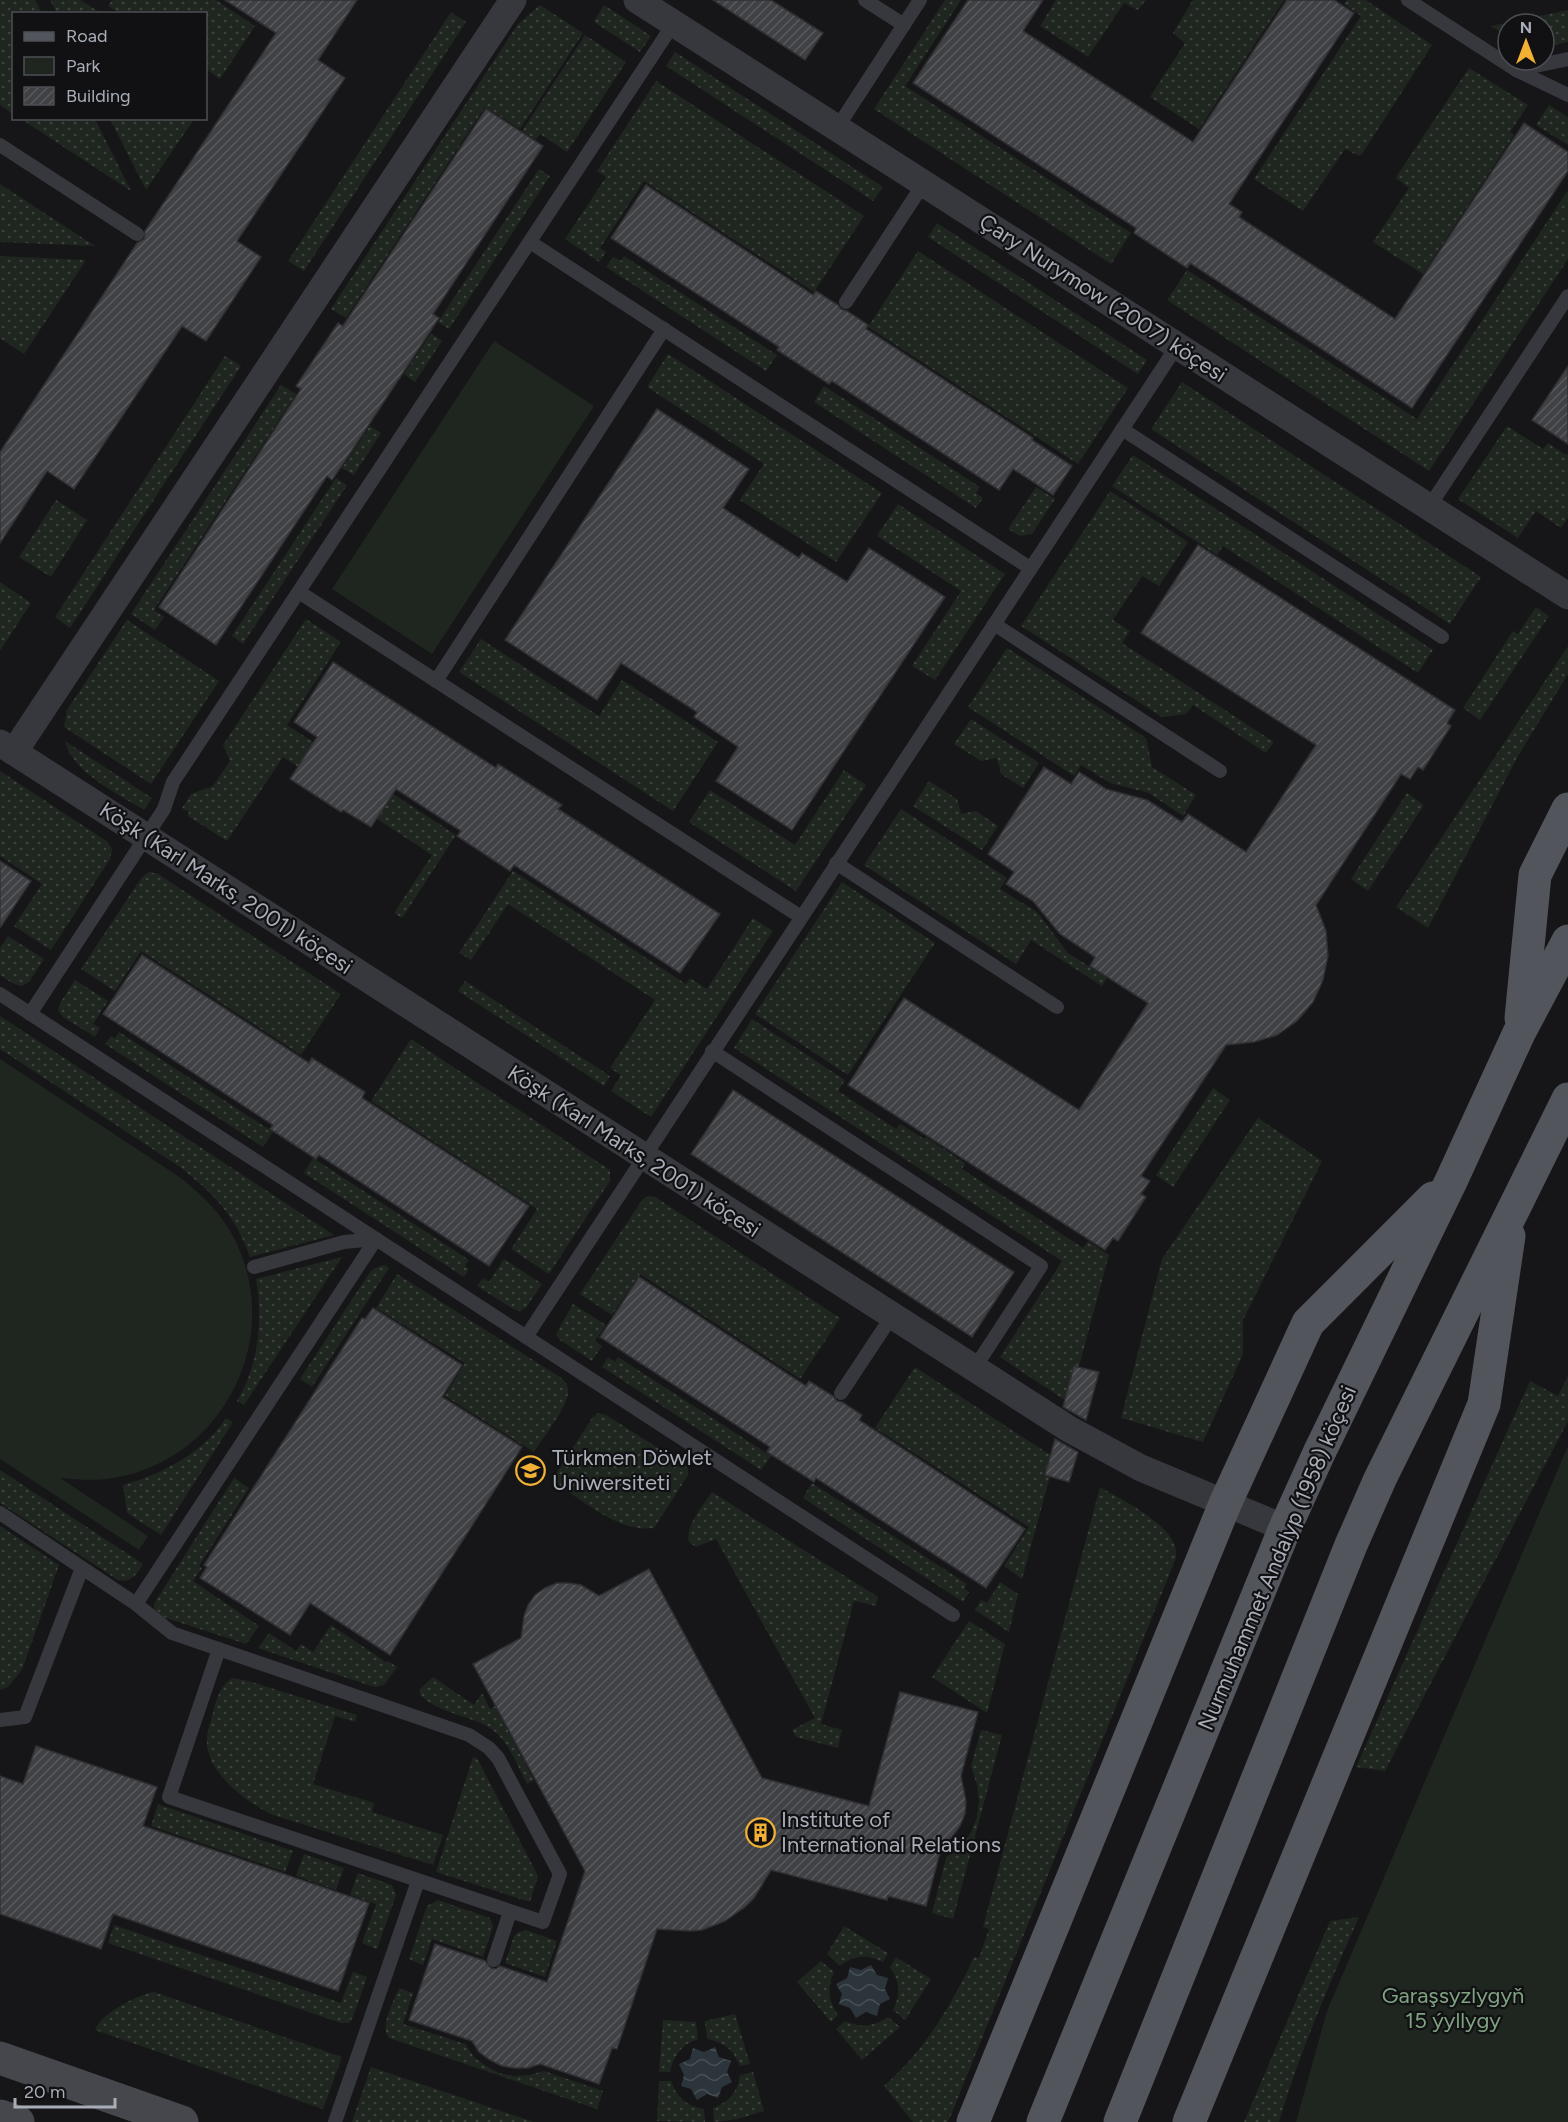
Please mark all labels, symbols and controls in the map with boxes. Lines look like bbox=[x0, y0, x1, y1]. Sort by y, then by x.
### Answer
legend bbox=[12, 12, 207, 120]
north arrow bbox=[1496, 12, 1556, 72]
text: N bbox=[1520, 18, 1532, 37]
text: Road bbox=[66, 25, 107, 47]
text: Park bbox=[66, 55, 101, 77]
text: Building bbox=[66, 85, 131, 107]
street label: Çary Nurymow (2007) köçesi bbox=[974, 208, 1232, 388]
street label: Köşk (Karl Marks, 2001) köçesi bbox=[94, 796, 358, 980]
street label: Köşk (Karl Marks, 2001) köçesi bbox=[502, 1059, 766, 1243]
street label: Nurmuhammet Andalyp (1958) köçesi bbox=[1192, 1382, 1362, 1734]
place label: Türkmen Döwlet Uniwersiteti bbox=[552, 1444, 712, 1496]
school or university icon: Türkmen Döwlet Uniwersiteti bbox=[515, 1454, 547, 1486]
place label: Institute of International Relations bbox=[781, 1806, 1001, 1858]
building icon: Institute of International Relations bbox=[744, 1816, 776, 1848]
park label: Garaşsyzlygyň 15 ýyllygy bbox=[1382, 1982, 1524, 2034]
scale bar bbox=[15, 2071, 116, 2109]
text: 20 m bbox=[24, 2081, 65, 2103]

